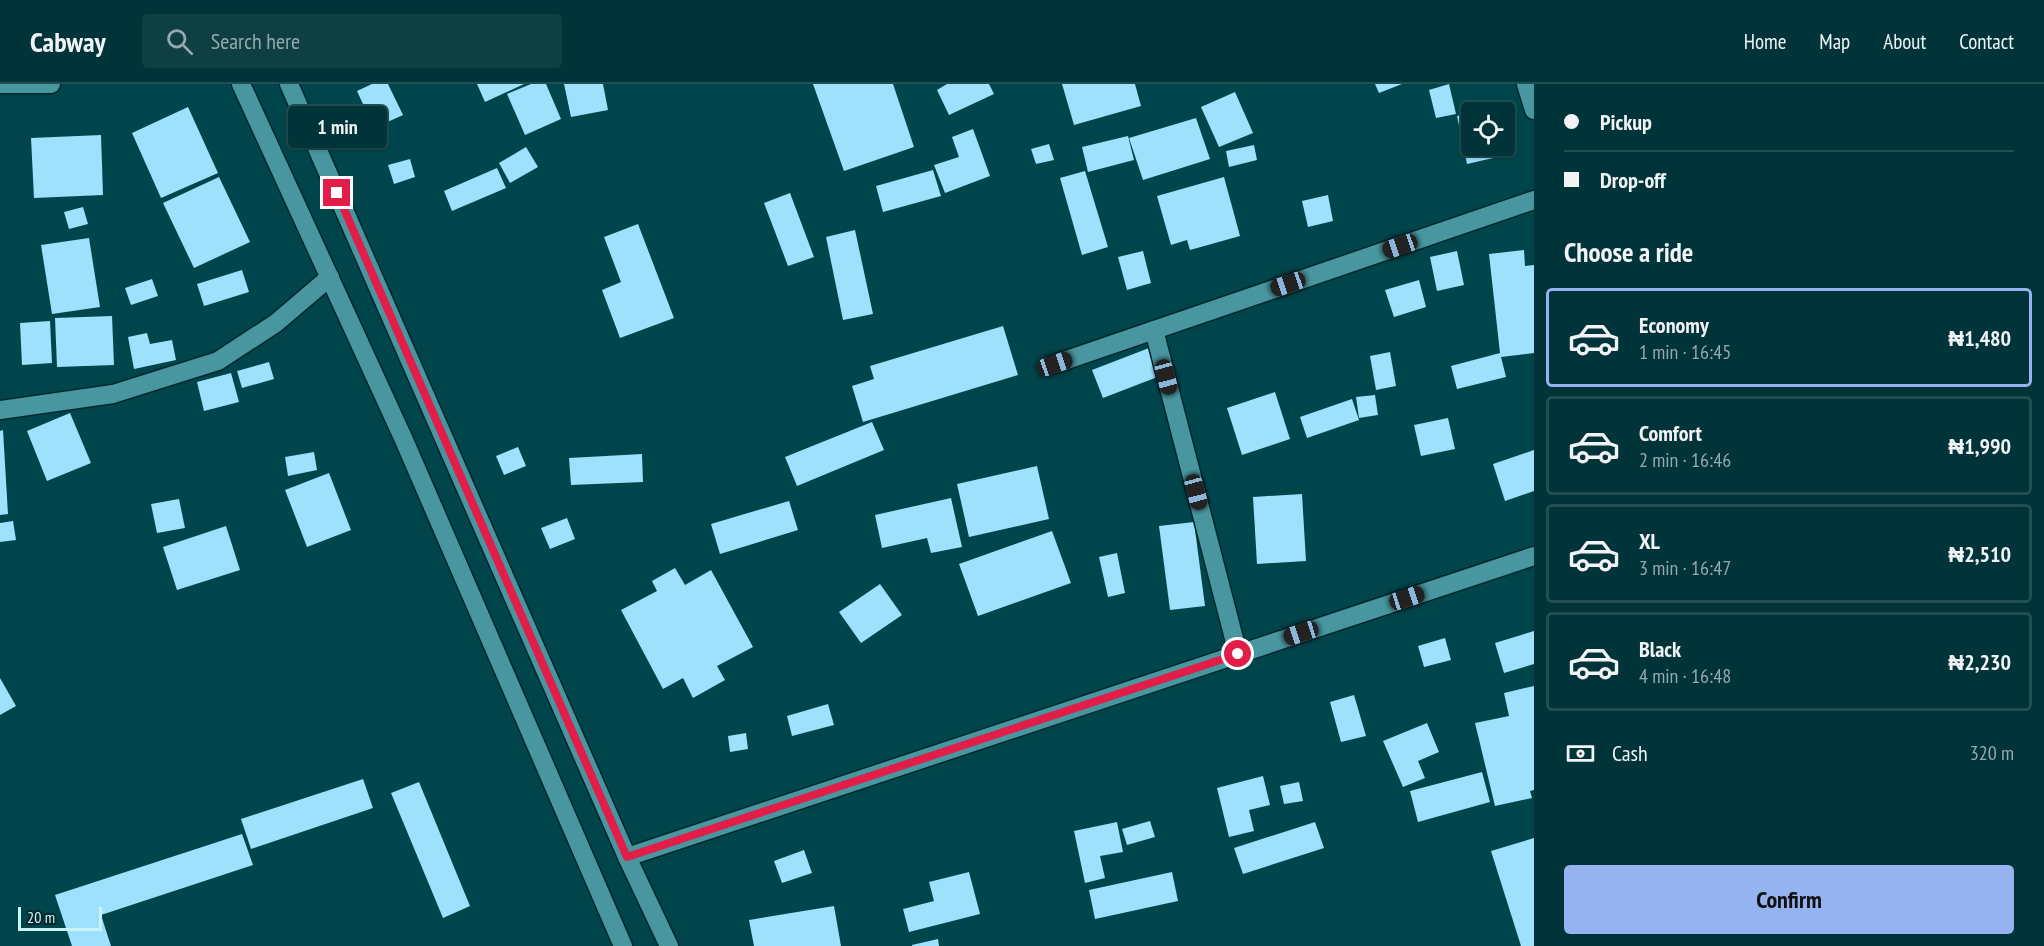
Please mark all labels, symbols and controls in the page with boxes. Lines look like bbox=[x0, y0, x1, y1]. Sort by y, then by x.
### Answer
search box bbox=[142, 14, 562, 68]
text: Cabway bbox=[30, 23, 106, 60]
icon: search bbox=[163, 25, 196, 58]
text: Search here bbox=[211, 27, 300, 55]
text: Home bbox=[1744, 28, 1786, 55]
text: Map bbox=[1819, 28, 1850, 55]
text: About bbox=[1883, 28, 1926, 55]
text: Contact bbox=[1959, 28, 2014, 55]
map controls bbox=[1461, 102, 1515, 156]
button: locate bbox=[1461, 102, 1515, 156]
callout: 1 min bbox=[288, 106, 386, 148]
text: Pickup bbox=[1600, 108, 1652, 136]
text: 1 min bbox=[317, 114, 358, 140]
text: Drop-off bbox=[1600, 166, 1666, 194]
route end bbox=[323, 179, 350, 206]
car bbox=[1380, 232, 1420, 260]
text: Choose a ride bbox=[1564, 235, 1693, 269]
car bbox=[1268, 270, 1308, 298]
icon: car bbox=[1567, 311, 1621, 365]
text: Economy bbox=[1639, 311, 1709, 339]
text: ₦1,480 bbox=[1948, 324, 2011, 352]
text: 1 min · 16:45 bbox=[1639, 339, 1731, 365]
car bbox=[1035, 350, 1075, 378]
car bbox=[1153, 357, 1179, 397]
icon: car bbox=[1567, 419, 1621, 473]
text: Comfort bbox=[1639, 419, 1702, 447]
text: ₦1,990 bbox=[1948, 432, 2011, 460]
text: 2 min · 16:46 bbox=[1639, 447, 1731, 473]
car bbox=[1183, 472, 1209, 512]
icon: car bbox=[1567, 527, 1621, 581]
text: XL bbox=[1639, 527, 1660, 555]
text: ₦2,510 bbox=[1948, 540, 2011, 568]
text: 3 min · 16:47 bbox=[1639, 555, 1731, 581]
car bbox=[1387, 584, 1427, 612]
car bbox=[1281, 619, 1321, 647]
icon: car bbox=[1567, 635, 1621, 689]
text: Black bbox=[1639, 635, 1681, 663]
route start bbox=[1224, 640, 1251, 667]
text: ₦2,230 bbox=[1948, 648, 2011, 676]
text: 4 min · 16:48 bbox=[1639, 663, 1731, 689]
icon: cash bbox=[1564, 737, 1597, 770]
text: Cash bbox=[1612, 739, 1648, 767]
text: 320 m bbox=[1970, 740, 2014, 766]
button: Confirm bbox=[1564, 865, 2014, 934]
scale bar bbox=[18, 904, 102, 932]
text: 20 m bbox=[27, 907, 55, 927]

